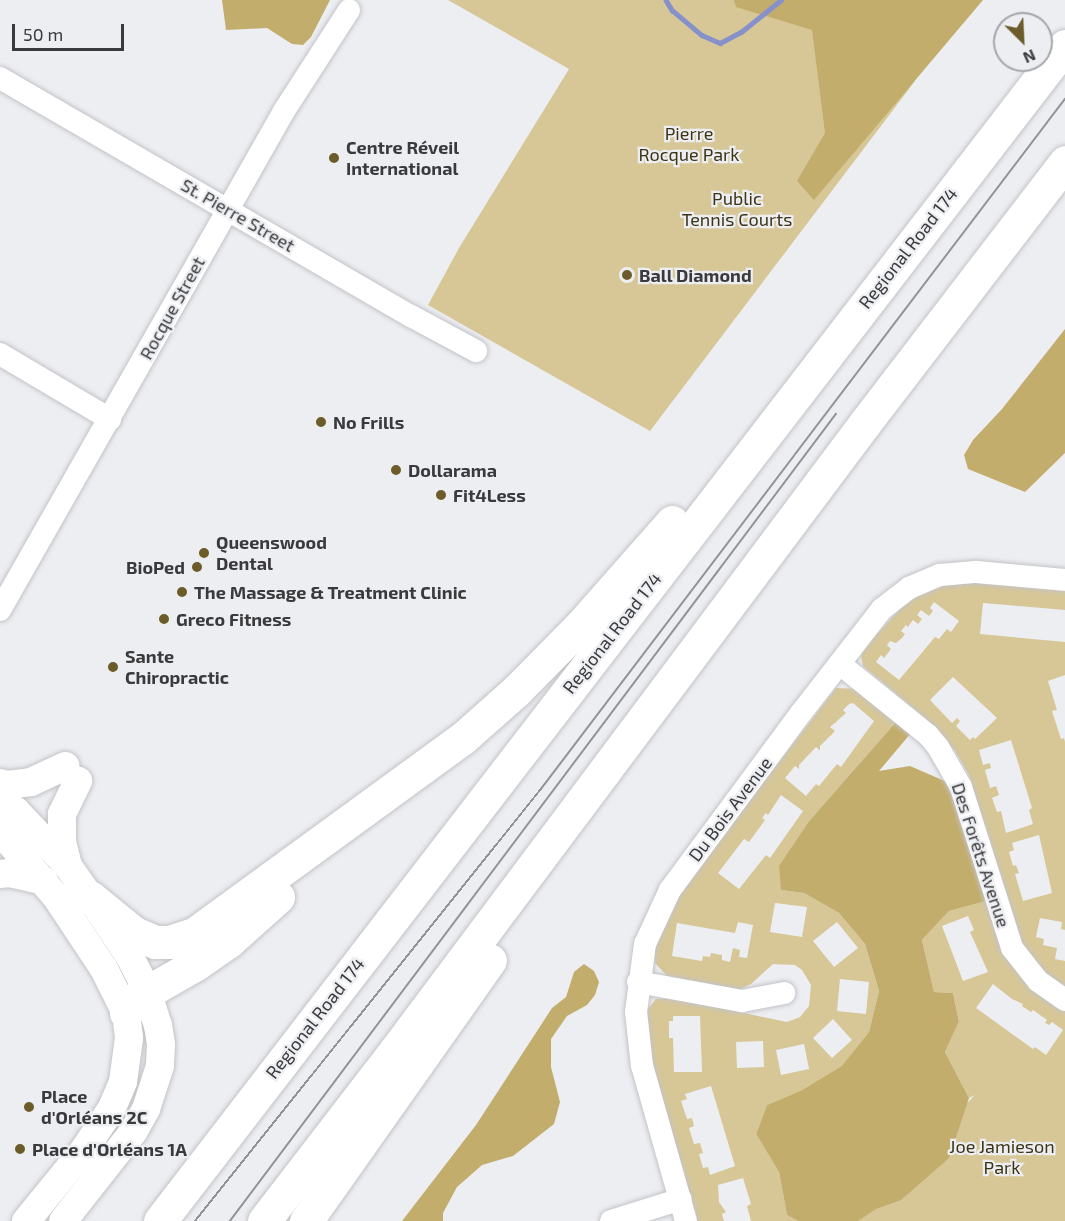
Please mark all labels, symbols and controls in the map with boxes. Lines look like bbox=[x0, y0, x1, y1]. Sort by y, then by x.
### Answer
scale bar bbox=[15, 12, 128, 50]
north arrow bbox=[993, 12, 1053, 72]
text: 50 m bbox=[23, 23, 63, 45]
text: N bbox=[1021, 46, 1039, 68]
park label: Pierre Rocque Park bbox=[639, 123, 739, 166]
place label: Centre Réveil International bbox=[346, 137, 459, 180]
marker: Centre Réveil International bbox=[327, 151, 341, 165]
street label: St. Pierre Street bbox=[177, 174, 299, 256]
street label: Regional Road 174 bbox=[854, 183, 962, 313]
park label: Public Tennis Courts bbox=[682, 188, 792, 230]
street label: Rocque Street bbox=[135, 253, 209, 363]
place label: Ball Diamond bbox=[639, 264, 752, 286]
marker: Ball Diamond bbox=[620, 268, 634, 282]
place label: No Frills bbox=[333, 411, 404, 433]
marker: No Frills bbox=[314, 415, 328, 429]
place label: Dollarama bbox=[408, 459, 497, 481]
marker: Dollarama bbox=[389, 463, 403, 477]
place label: Fit4Less bbox=[453, 484, 526, 506]
marker: Fit4Less bbox=[434, 488, 448, 502]
place label: Queenswood Dental bbox=[216, 532, 327, 574]
marker: Queenswood Dental bbox=[197, 546, 211, 560]
place label: BioPed bbox=[126, 556, 185, 578]
marker: BioPed bbox=[190, 560, 204, 574]
street label: Regional Road 174 bbox=[558, 568, 666, 698]
place label: The Massage & Treatment Clinic bbox=[194, 581, 467, 603]
marker: The Massage & Treatment Clinic bbox=[175, 585, 189, 599]
place label: Greco Fitness bbox=[176, 608, 291, 630]
marker: Greco Fitness bbox=[157, 612, 171, 626]
place label: Sante Chiropractic bbox=[125, 646, 229, 688]
marker: Sante Chiropractic bbox=[106, 660, 120, 674]
street label: Du Bois Avenue bbox=[684, 752, 776, 866]
street label: Des Forêts Avenue bbox=[947, 780, 1015, 930]
street label: Regional Road 174 bbox=[261, 953, 369, 1083]
place label: Place d'Orléans 2C bbox=[41, 1086, 147, 1128]
marker: Place d'Orléans 2C bbox=[22, 1100, 36, 1114]
park label: Joe Jamieson Park bbox=[949, 1136, 1055, 1178]
place label: Place d'Orléans 1A bbox=[32, 1138, 187, 1160]
marker: Place d'Orléans 1A bbox=[13, 1142, 27, 1156]

